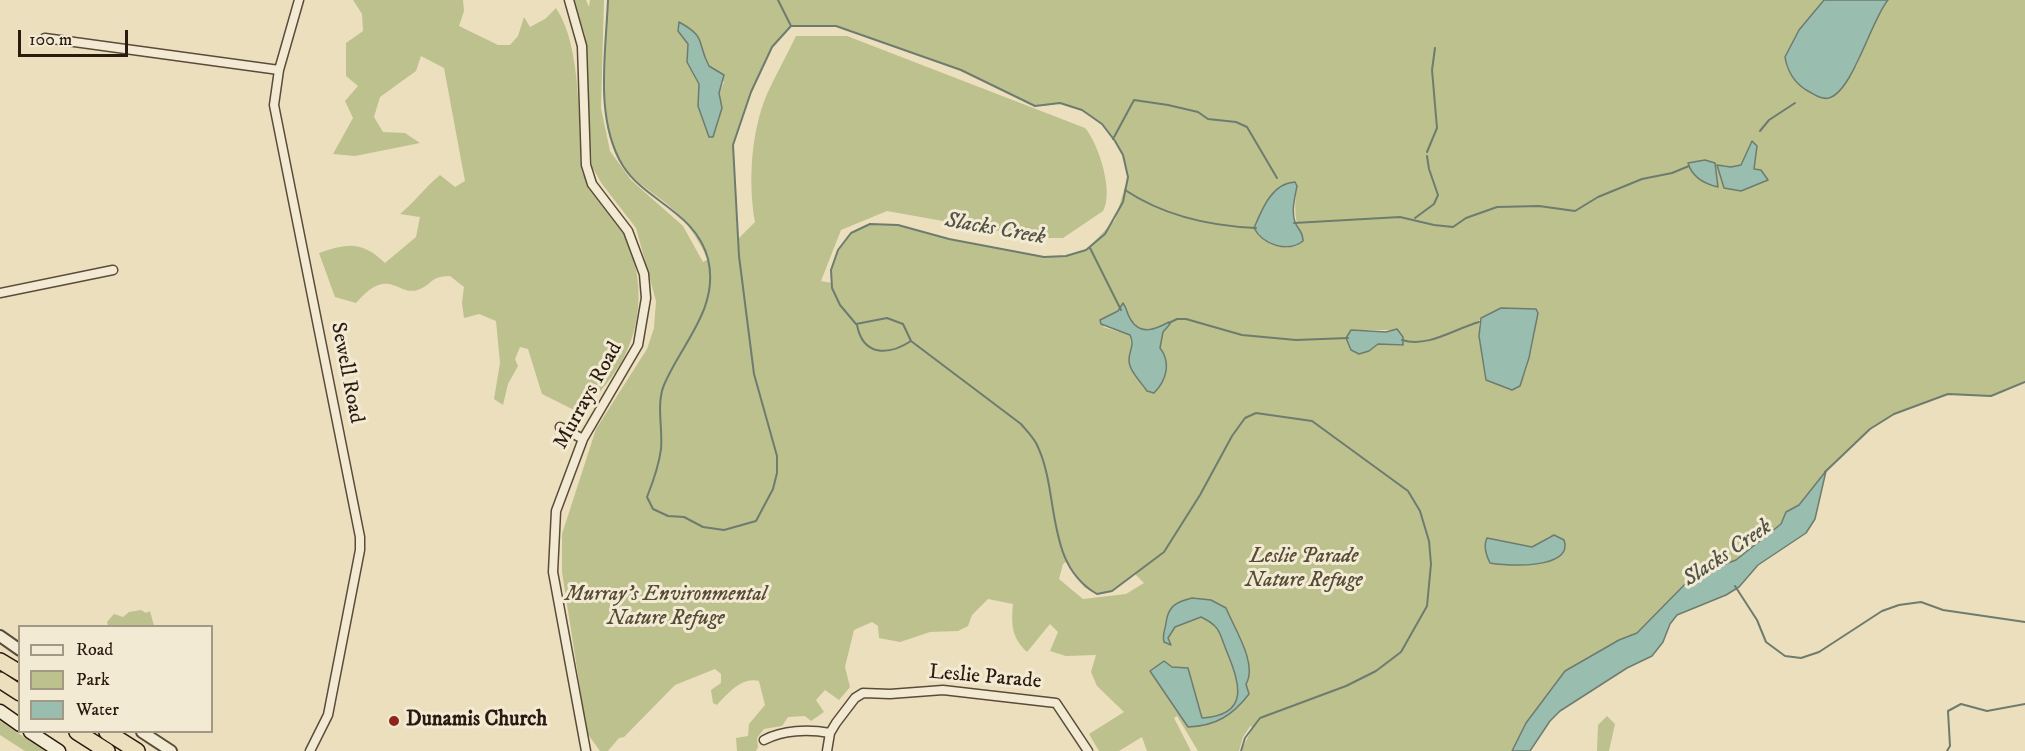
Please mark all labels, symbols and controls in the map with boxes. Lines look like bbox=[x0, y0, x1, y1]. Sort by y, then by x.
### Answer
scale bar bbox=[21, 18, 130, 56]
text: 100 m bbox=[29, 29, 72, 51]
water label: Slacks Creek bbox=[943, 208, 1047, 252]
street label: Sewell Road bbox=[324, 320, 368, 426]
street label: Murrays Road bbox=[549, 338, 629, 454]
water label: Slacks Creek bbox=[1678, 515, 1778, 593]
park label: Leslie Parade Nature Refuge bbox=[1245, 545, 1363, 595]
park label: Murray's Environmental Nature Refuge bbox=[565, 583, 767, 633]
legend bbox=[18, 625, 213, 733]
text: Road bbox=[76, 639, 113, 661]
street label: Leslie Parade bbox=[928, 661, 1042, 695]
text: Park bbox=[76, 669, 110, 691]
text: Water bbox=[76, 699, 119, 721]
place label: Dunamis Church bbox=[406, 708, 547, 734]
marker: Dunamis Church bbox=[387, 714, 401, 728]

